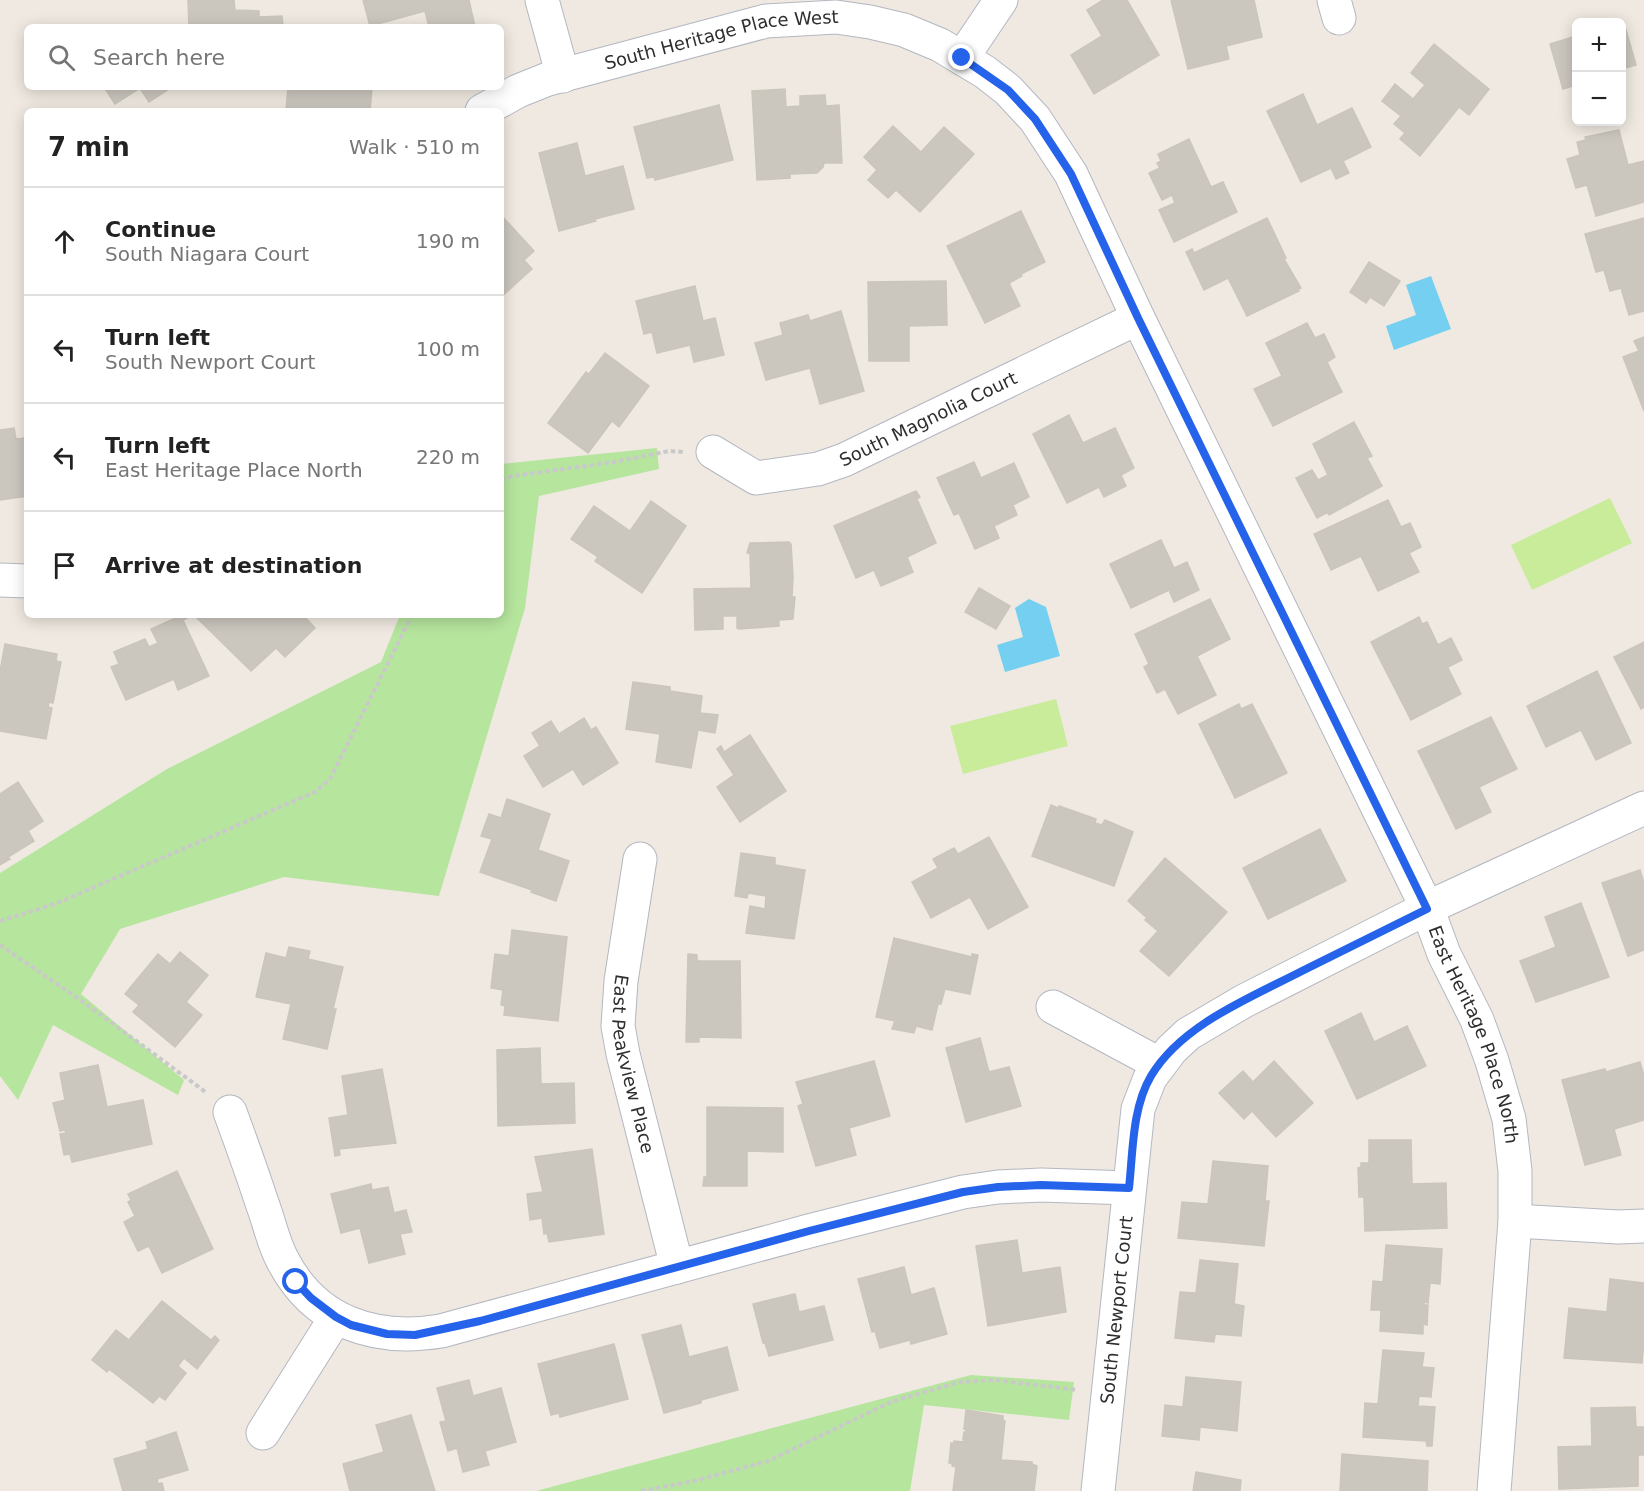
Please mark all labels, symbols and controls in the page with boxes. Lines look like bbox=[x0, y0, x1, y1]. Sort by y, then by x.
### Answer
street label: South Heritage Place West bbox=[602, 6, 839, 74]
map controls bbox=[1572, 18, 1626, 126]
button: + bbox=[1572, 18, 1626, 72]
search box bbox=[24, 24, 504, 90]
icon: search bbox=[45, 41, 78, 74]
route end bbox=[948, 44, 974, 70]
text: Search here bbox=[93, 45, 225, 70]
button: − bbox=[1572, 72, 1626, 126]
text: 7 min bbox=[48, 132, 130, 162]
text: Walk · 510 m bbox=[349, 135, 480, 159]
text: Continue bbox=[105, 217, 216, 242]
icon: ahead bbox=[48, 225, 81, 258]
text: 190 m bbox=[416, 229, 480, 253]
text: South Niagara Court bbox=[105, 242, 309, 266]
text: Turn left bbox=[105, 325, 210, 350]
icon: left bbox=[48, 333, 81, 366]
text: 100 m bbox=[416, 337, 480, 361]
text: South Newport Court bbox=[105, 350, 315, 374]
street label: South Magnolia Court bbox=[836, 367, 1020, 471]
text: Turn left bbox=[105, 433, 210, 458]
icon: left bbox=[48, 441, 81, 474]
text: 220 m bbox=[416, 445, 480, 469]
text: East Heritage Place North bbox=[105, 458, 363, 482]
icon: arrive bbox=[48, 549, 81, 582]
text: Arrive at destination bbox=[105, 553, 362, 578]
street label: East Heritage Place North bbox=[1424, 923, 1523, 1145]
street label: East Peakview Place bbox=[608, 973, 659, 1156]
street label: South Newport Court bbox=[1096, 1215, 1137, 1405]
route start bbox=[282, 1268, 308, 1294]

